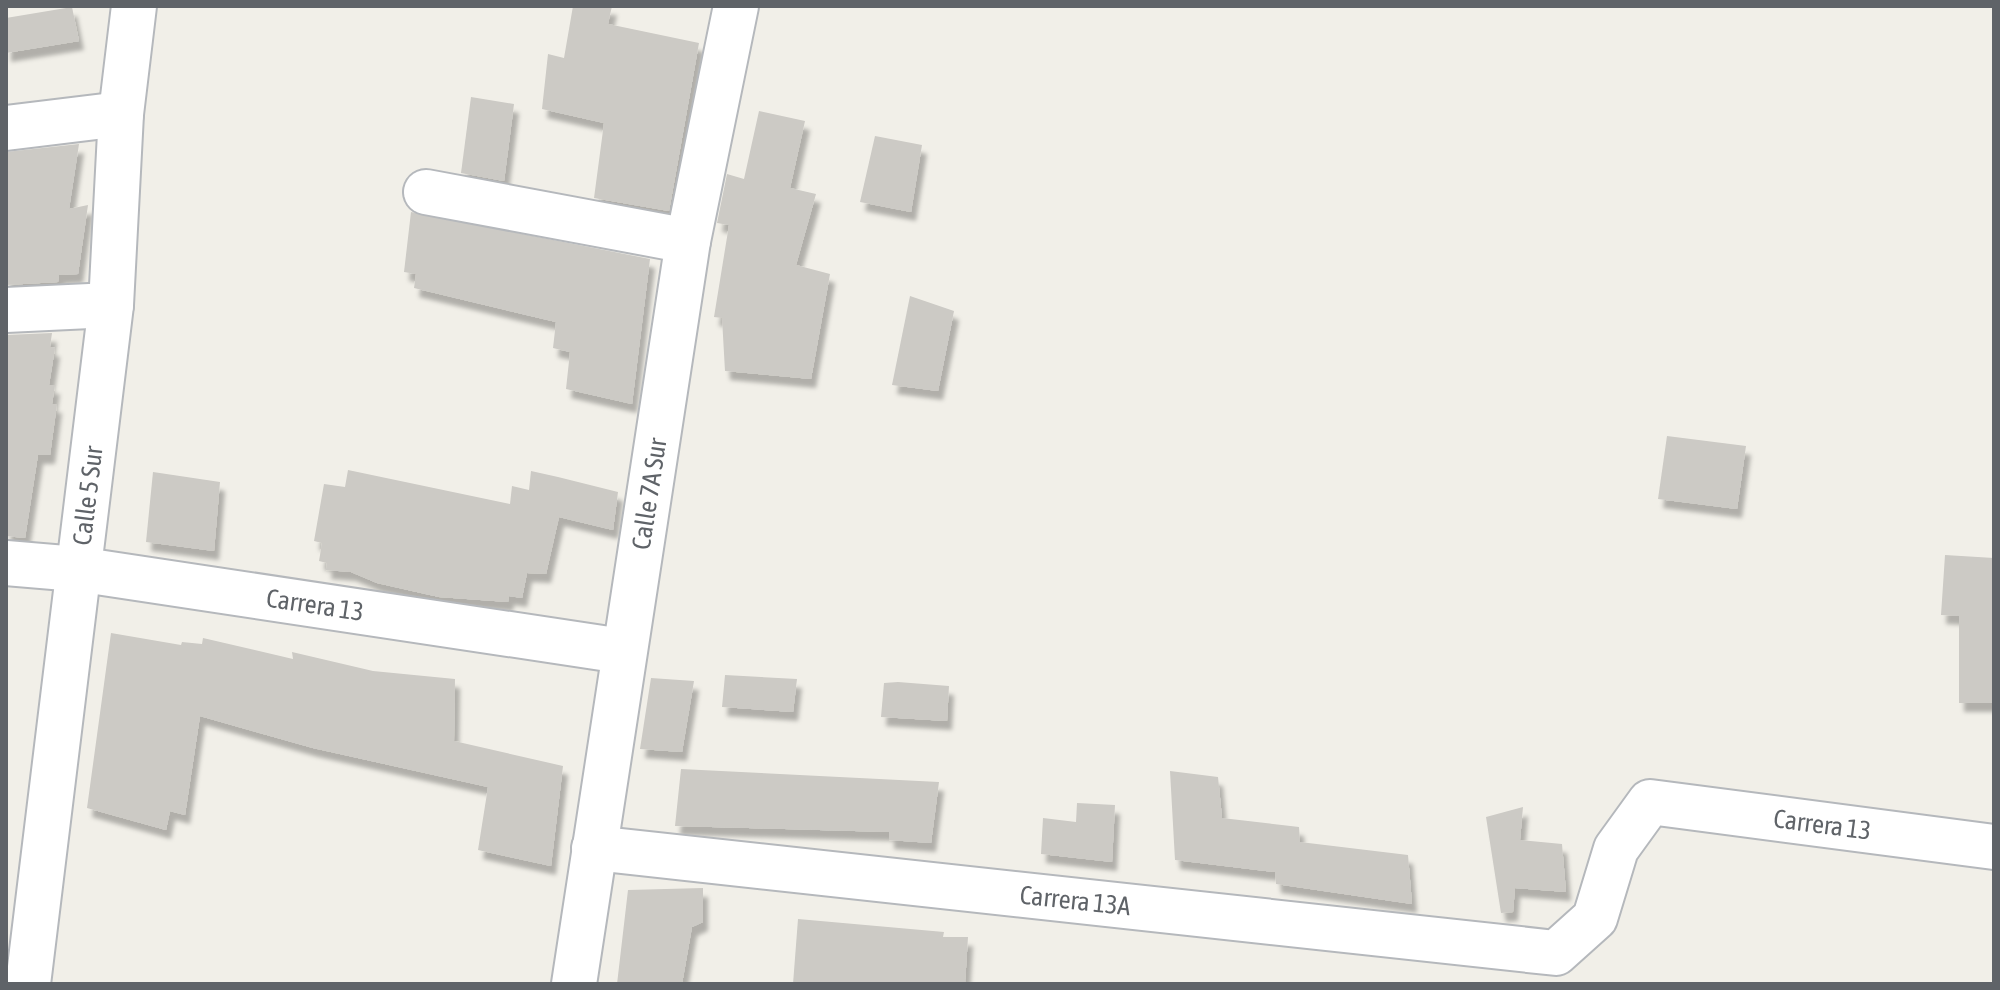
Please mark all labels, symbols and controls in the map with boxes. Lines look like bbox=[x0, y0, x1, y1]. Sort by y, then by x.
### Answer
street label: Calle 7A Sur bbox=[626, 436, 673, 552]
street label: Calle 5 Sur bbox=[67, 444, 109, 547]
street label: Carrera 13 bbox=[264, 583, 366, 627]
street label: Carrera 13 bbox=[1772, 803, 1873, 846]
street label: Carrera 13A bbox=[1018, 880, 1132, 921]

